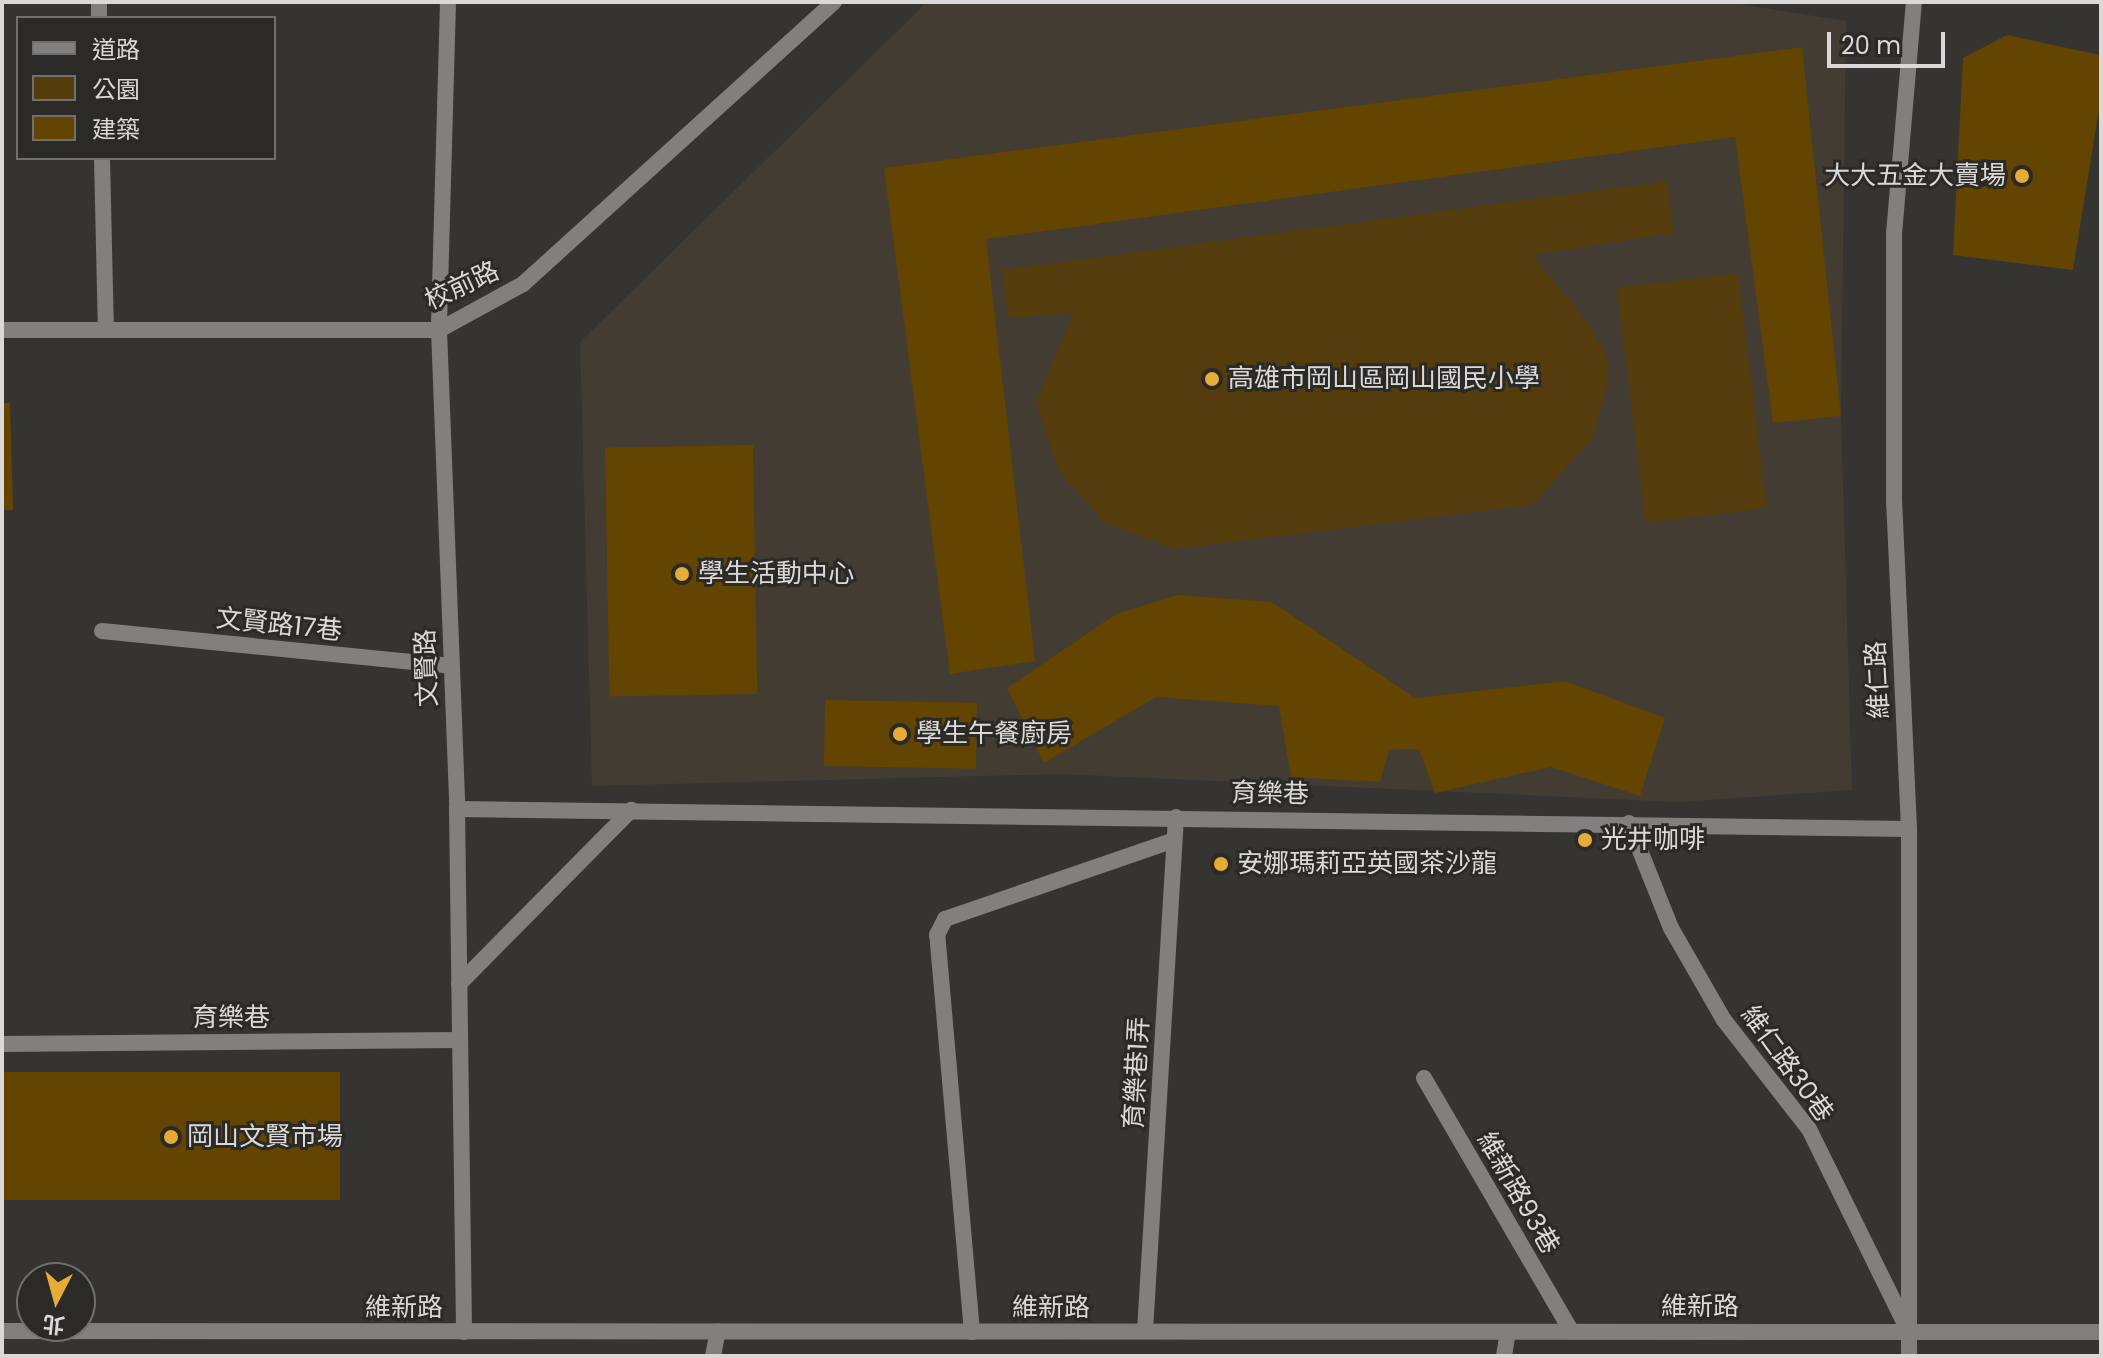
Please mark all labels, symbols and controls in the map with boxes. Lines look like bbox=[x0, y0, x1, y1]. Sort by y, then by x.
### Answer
legend bbox=[16, 16, 276, 160]
scale bar bbox=[1831, 16, 1949, 66]
text: 20 m bbox=[1841, 29, 1901, 62]
text: 道路 bbox=[92, 33, 140, 66]
text: 公園 bbox=[92, 73, 140, 106]
text: 建築 bbox=[92, 113, 140, 146]
place label: 大大五金大賣場 bbox=[1824, 160, 2006, 192]
marker: 大大五金大賣場 bbox=[2013, 167, 2031, 185]
street label: 校前路 bbox=[420, 255, 504, 317]
place label: 高雄市岡山區岡山國民小學 bbox=[1228, 363, 1540, 395]
marker: 高雄市岡山區岡山國民小學 bbox=[1203, 370, 1221, 388]
place label: 學生活動中心 bbox=[698, 558, 854, 590]
marker: 學生活動中心 bbox=[673, 565, 691, 583]
street label: 文賢路17巷 bbox=[214, 603, 344, 647]
street label: 文賢路 bbox=[410, 628, 444, 708]
street label: 維仁路 bbox=[1860, 640, 1896, 720]
place label: 學生午餐廚房 bbox=[916, 718, 1072, 750]
marker: 學生午餐廚房 bbox=[891, 725, 909, 743]
street label: 育樂巷 bbox=[1231, 778, 1309, 810]
place label: 光井咖啡 bbox=[1601, 824, 1705, 856]
marker: 光井咖啡 bbox=[1576, 831, 1594, 849]
place label: 安娜瑪莉亞英國茶沙龍 bbox=[1237, 848, 1497, 880]
marker: 安娜瑪莉亞英國茶沙龍 bbox=[1212, 855, 1230, 873]
street label: 維仁路30巷 bbox=[1735, 1000, 1839, 1128]
street label: 育樂巷 bbox=[192, 1002, 270, 1034]
street label: 育樂巷1弄 bbox=[1118, 1016, 1156, 1130]
place label: 岡山文賢市場 bbox=[187, 1121, 343, 1153]
street label: 維新路93巷 bbox=[1471, 1126, 1565, 1260]
marker: 岡山文賢市場 bbox=[162, 1128, 180, 1146]
north arrow bbox=[16, 1262, 96, 1342]
street label: 維新路 bbox=[1661, 1291, 1739, 1323]
street label: 維新路 bbox=[365, 1292, 443, 1324]
street label: 維新路 bbox=[1012, 1292, 1090, 1324]
text: 北 bbox=[41, 1308, 66, 1341]

